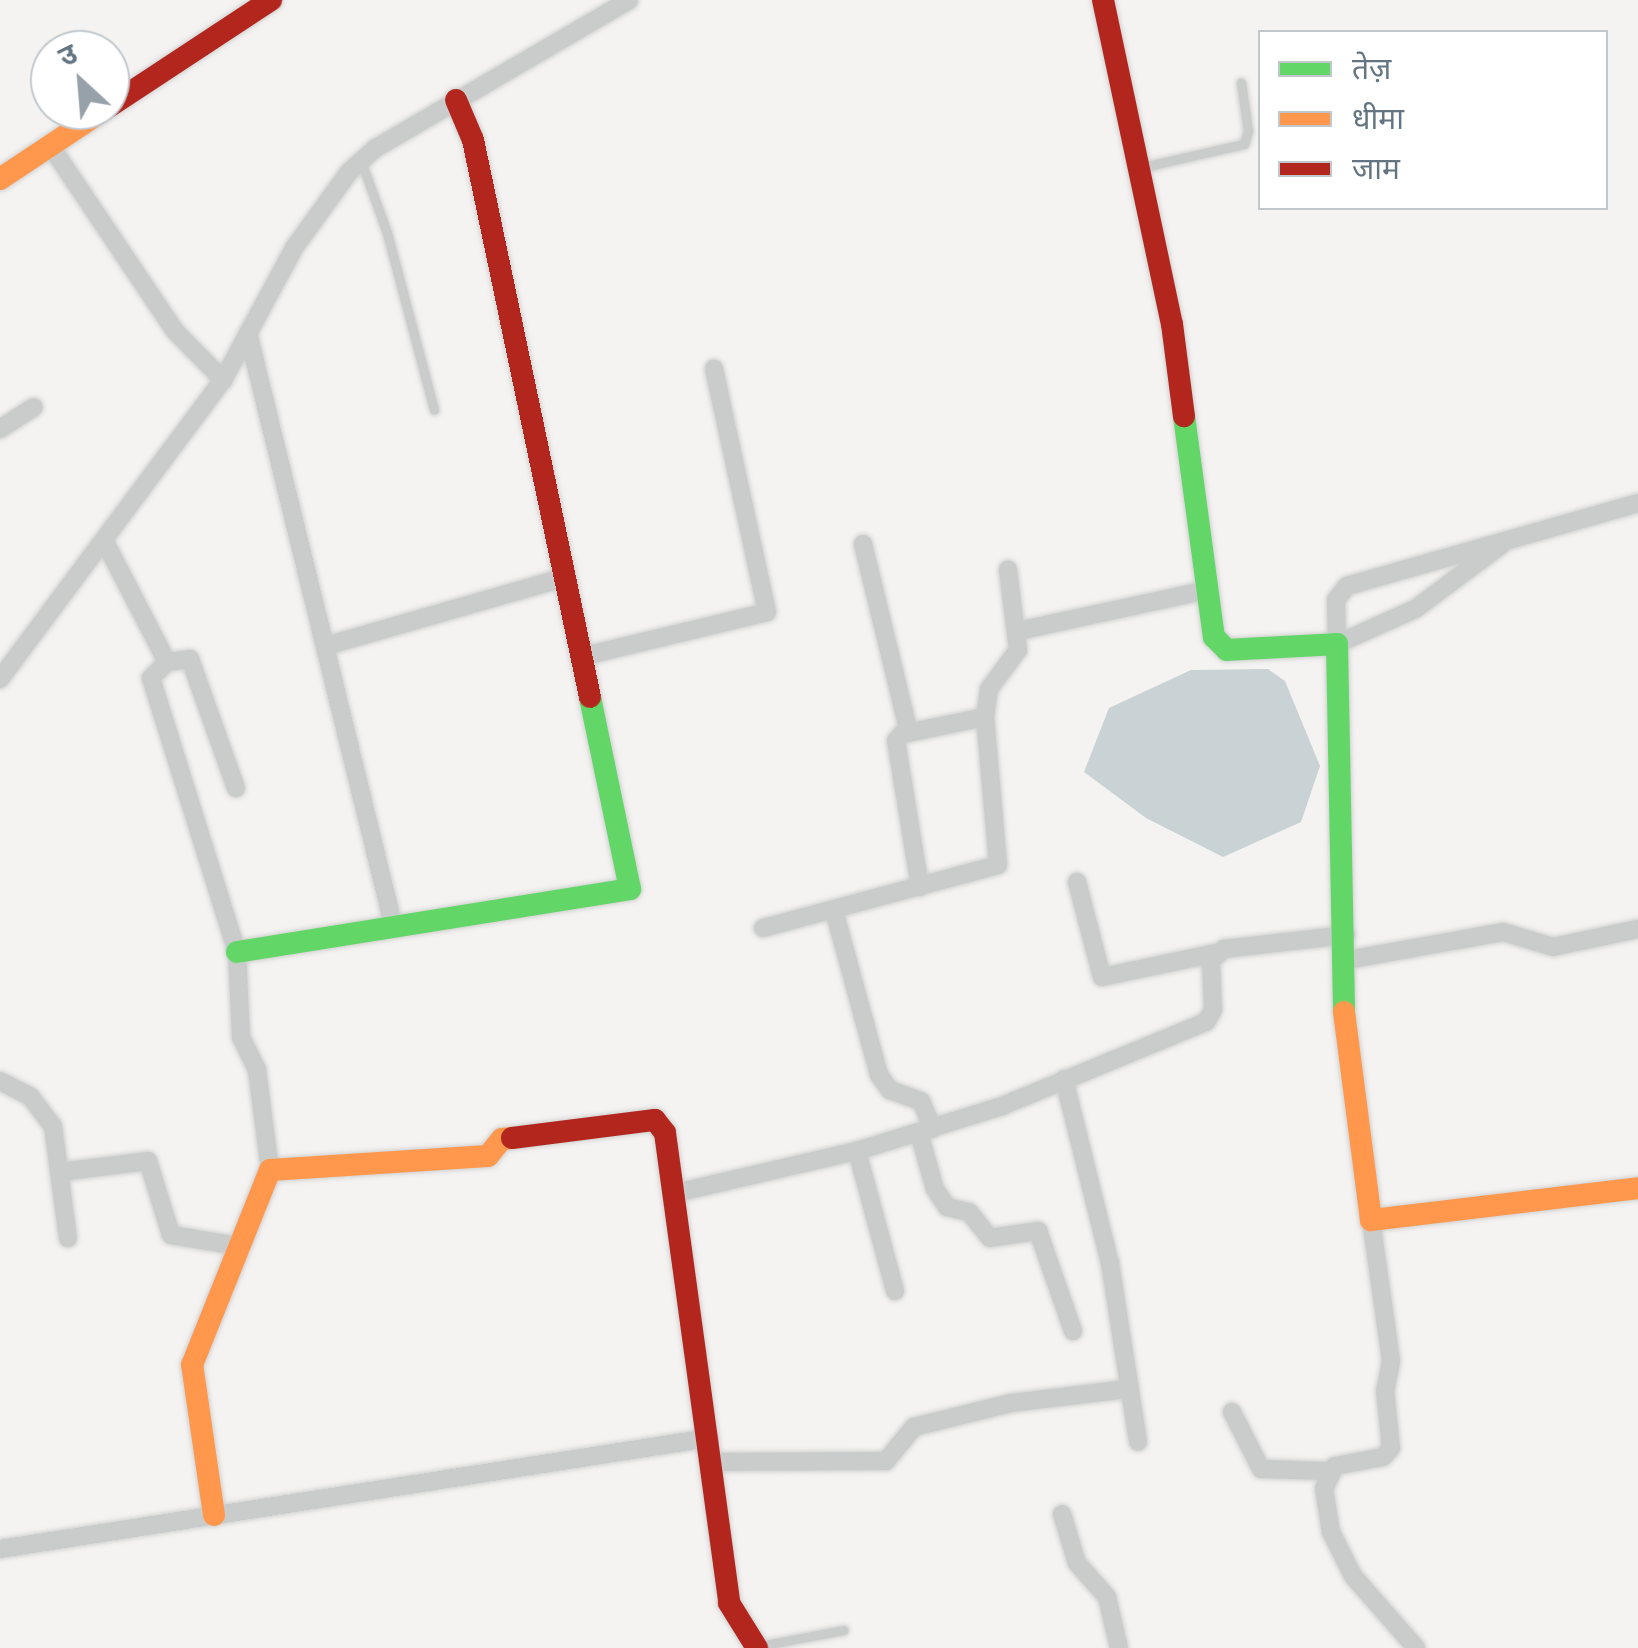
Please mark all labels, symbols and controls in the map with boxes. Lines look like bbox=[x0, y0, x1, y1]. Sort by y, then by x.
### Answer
north arrow bbox=[30, 30, 130, 130]
legend bbox=[1258, 30, 1608, 210]
text: उ bbox=[52, 34, 83, 76]
text: तेज़ bbox=[1352, 48, 1391, 88]
text: धीमा bbox=[1352, 98, 1404, 138]
text: जाम bbox=[1352, 148, 1400, 188]

